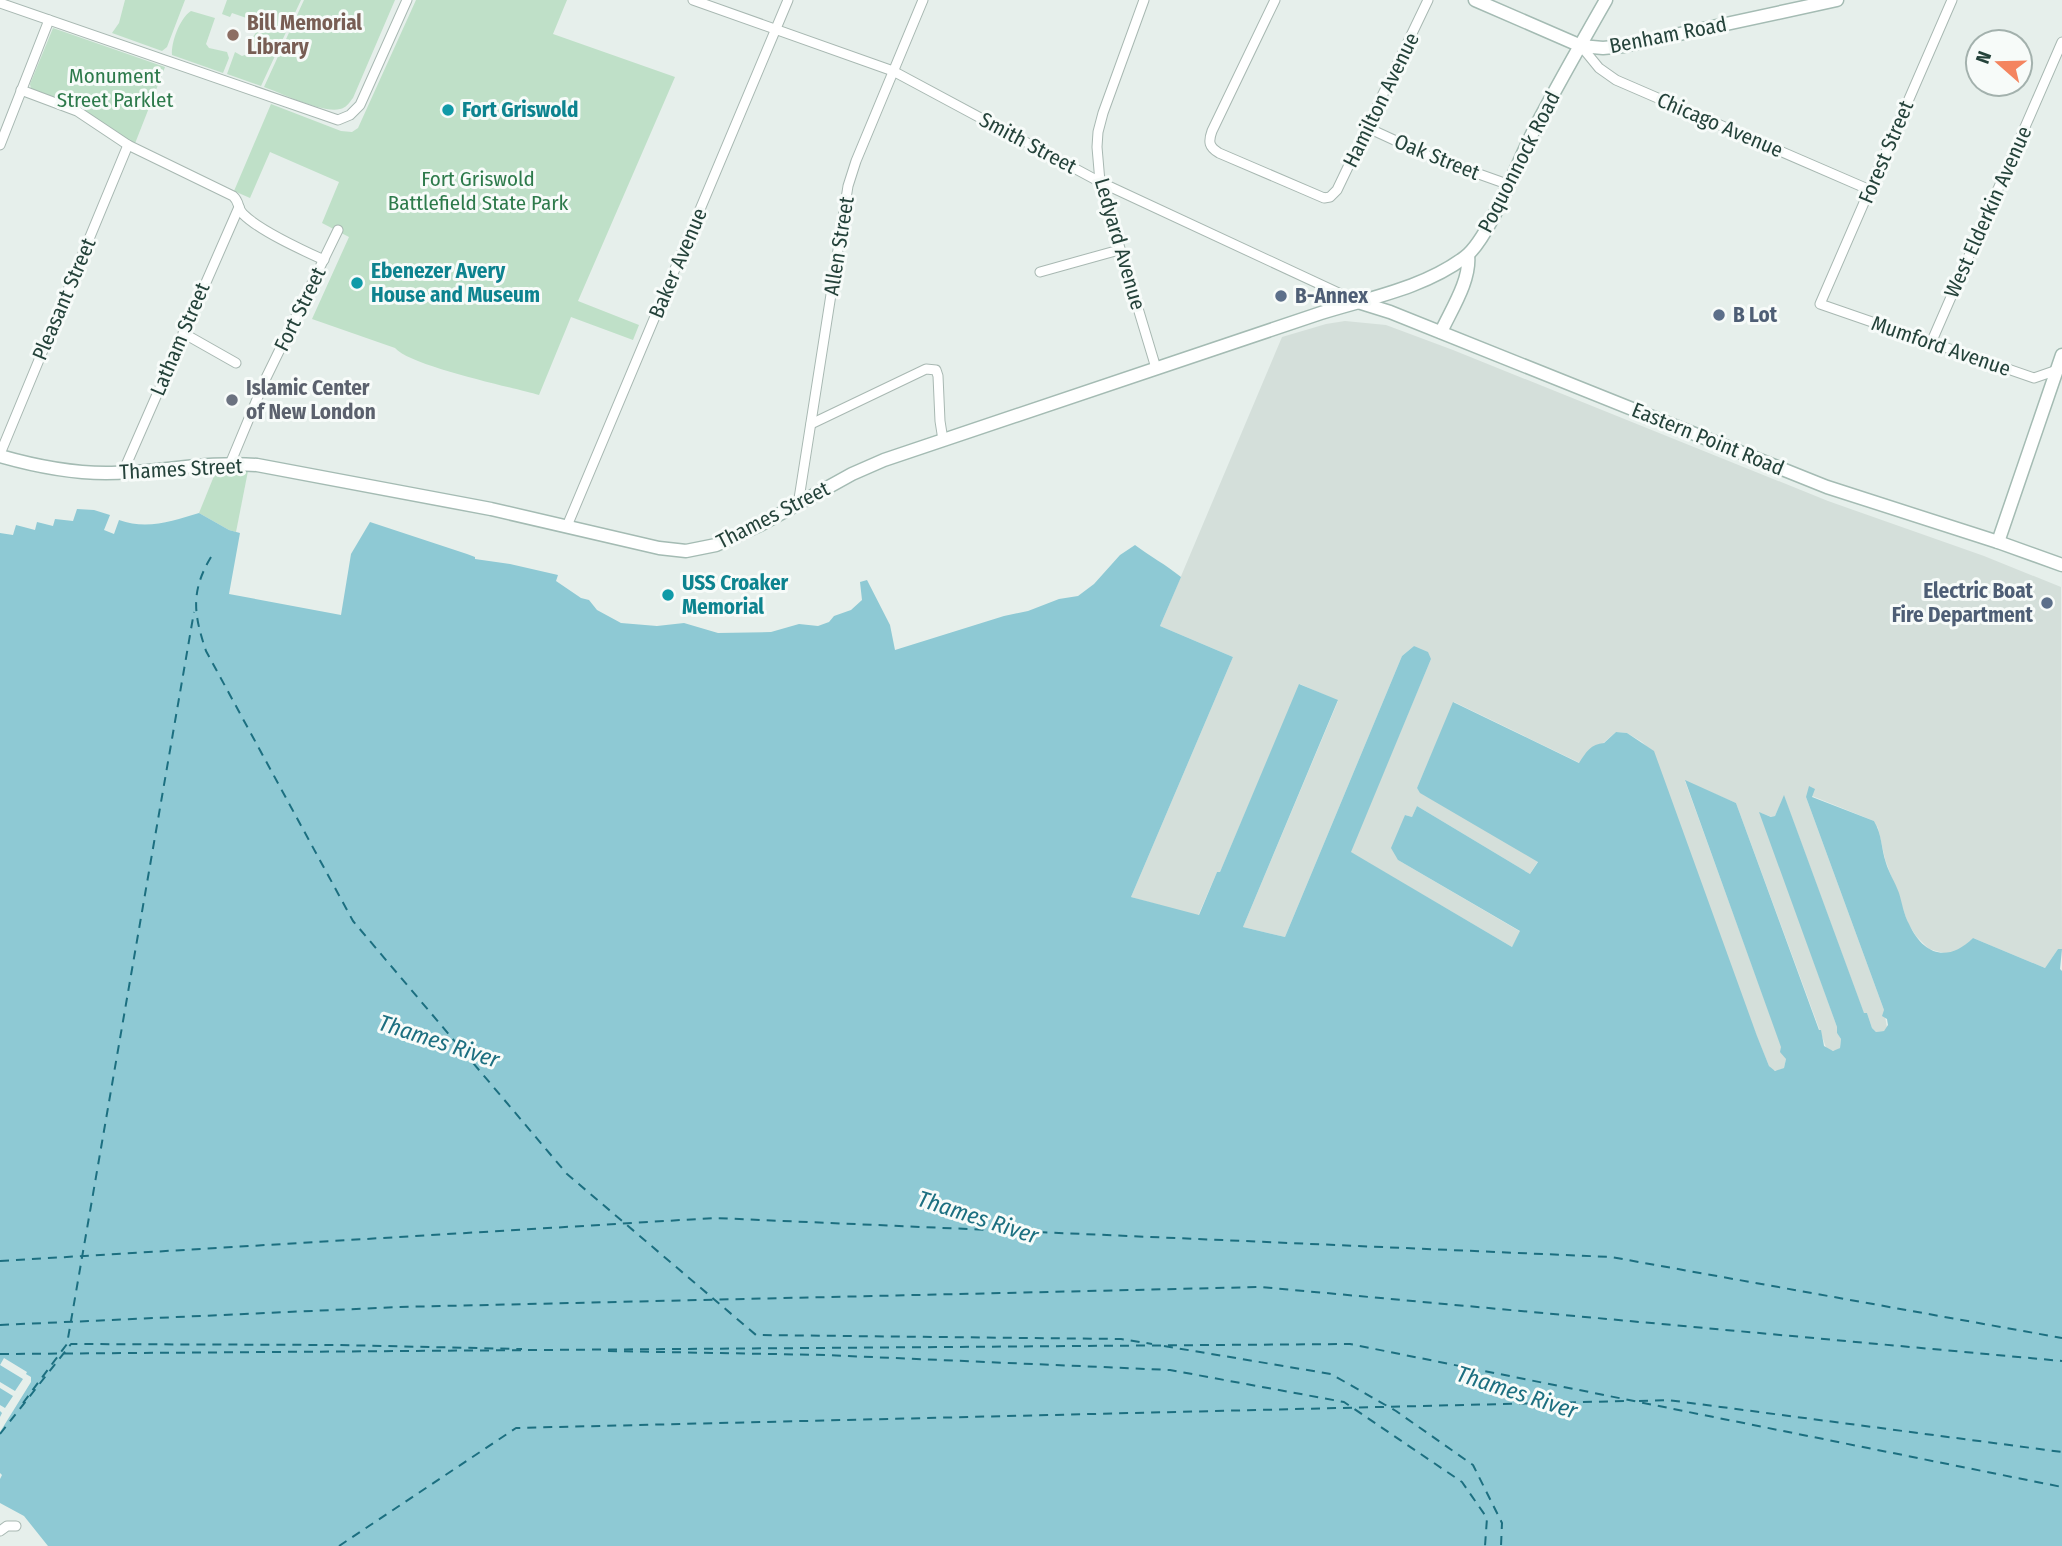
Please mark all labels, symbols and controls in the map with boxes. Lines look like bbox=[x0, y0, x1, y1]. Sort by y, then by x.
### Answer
place label: Bill Memorial Library bbox=[247, 10, 362, 60]
street label: Benham Road bbox=[1607, 11, 1729, 59]
marker: Bill Memorial Library bbox=[225, 27, 241, 43]
street label: Hamilton Avenue bbox=[1337, 28, 1425, 172]
north arrow bbox=[1964, 28, 2034, 98]
text: N bbox=[1971, 48, 1996, 67]
park label: Monument Street Parklet bbox=[57, 63, 173, 113]
street label: Poquonnock Road bbox=[1472, 87, 1566, 237]
street label: Chicago Avenue bbox=[1653, 87, 1787, 163]
place label: Fort Griswold bbox=[462, 97, 578, 123]
street label: Forest Street bbox=[1853, 97, 1919, 207]
marker: Fort Griswold bbox=[440, 102, 456, 118]
street label: Smith Street bbox=[975, 107, 1081, 180]
street label: West Elderkin Avenue bbox=[1939, 122, 2037, 302]
street label: Oak Street bbox=[1391, 128, 1484, 186]
park label: Fort Griswold Battlefield State Park bbox=[388, 166, 569, 216]
street label: Ledyard Avenue bbox=[1089, 175, 1151, 313]
street label: Allen Street bbox=[818, 194, 860, 297]
street label: Baker Avenue bbox=[643, 204, 713, 322]
street label: Pleasant Street bbox=[27, 234, 101, 364]
place label: Ebenezer Avery House and Museum bbox=[371, 258, 540, 308]
street label: Fort Street bbox=[269, 263, 332, 355]
marker: Ebenezer Avery House and Museum bbox=[349, 275, 365, 291]
street label: Latham Street bbox=[145, 278, 216, 399]
place label: B-Annex bbox=[1295, 283, 1369, 309]
marker: B-Annex bbox=[1273, 288, 1289, 304]
place label: B Lot bbox=[1733, 302, 1778, 328]
marker: B Lot bbox=[1711, 307, 1727, 323]
street label: Mumford Avenue bbox=[1868, 310, 2014, 382]
place label: Islamic Center of New London bbox=[246, 375, 376, 425]
marker: Islamic Center of New London bbox=[224, 392, 240, 408]
street label: Eastern Point Road bbox=[1628, 397, 1788, 481]
street label: Thames Street bbox=[119, 453, 243, 485]
street label: Thames Street bbox=[712, 475, 834, 555]
place label: USS Croaker Memorial bbox=[682, 570, 789, 620]
place label: Electric Boat Fire Department bbox=[1892, 578, 2034, 628]
marker: USS Croaker Memorial bbox=[660, 587, 676, 603]
marker: Electric Boat Fire Department bbox=[2039, 595, 2055, 611]
water label: Thames River bbox=[375, 1008, 504, 1074]
water label: Thames River bbox=[914, 1184, 1043, 1250]
water label: Thames River bbox=[1453, 1359, 1582, 1425]

